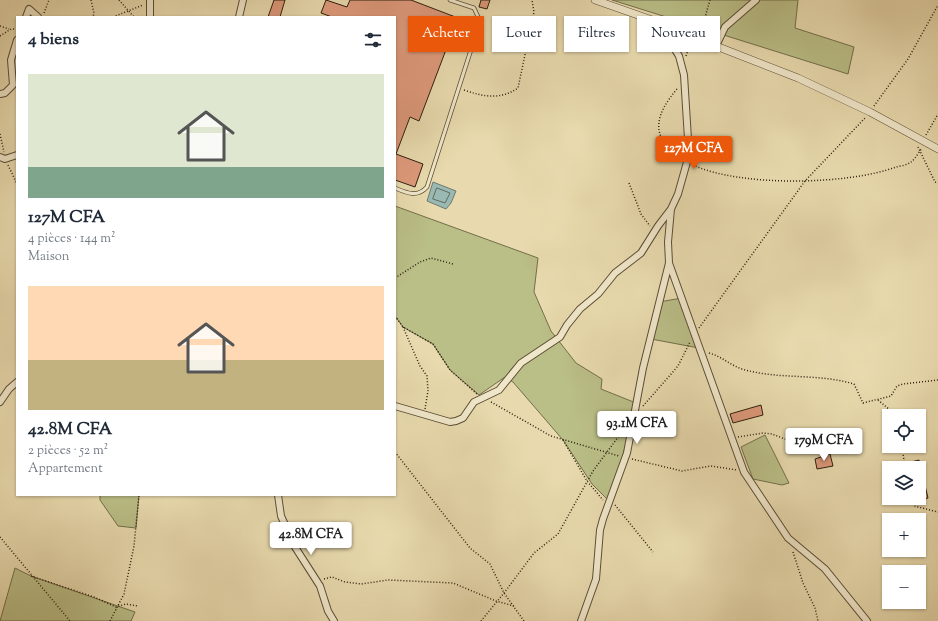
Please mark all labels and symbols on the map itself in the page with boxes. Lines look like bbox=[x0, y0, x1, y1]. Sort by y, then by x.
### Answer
pin: 127M CFA bbox=[653, 136, 735, 170]
pin: 93.1M CFA bbox=[591, 411, 683, 445]
pin: 179M CFA bbox=[783, 428, 865, 462]
pin: 42.8M CFA bbox=[265, 522, 357, 556]

